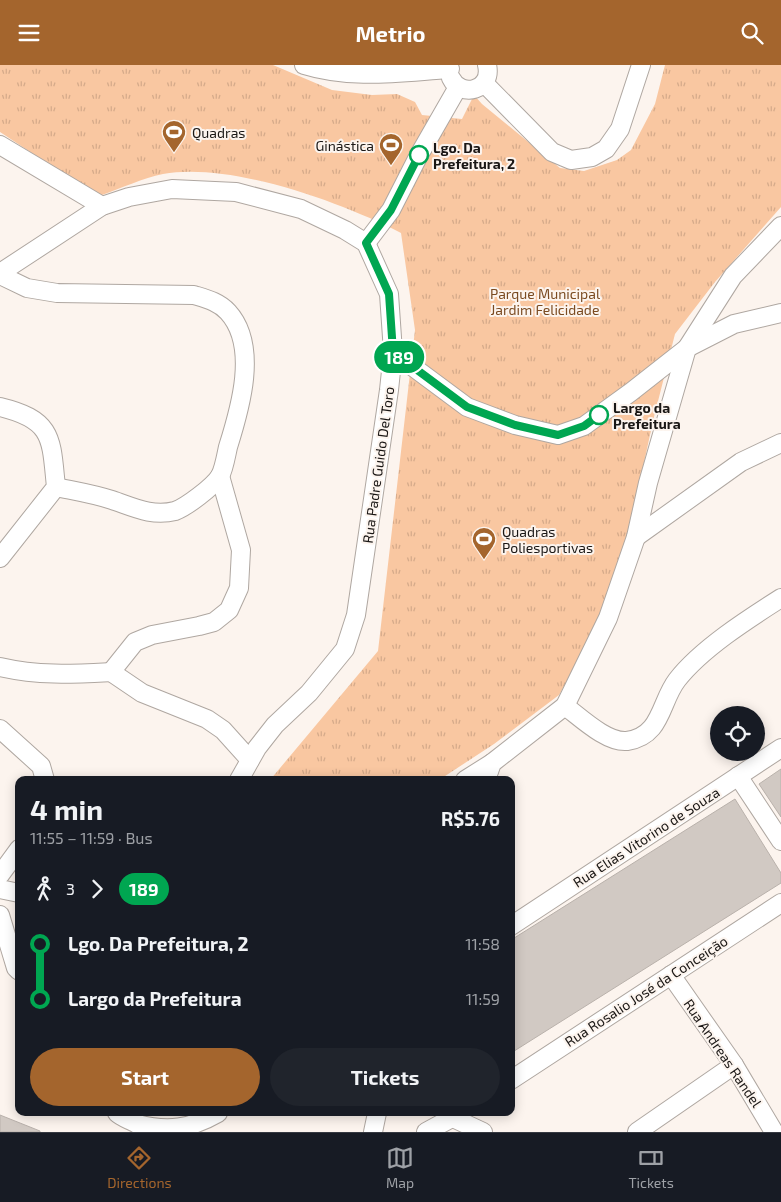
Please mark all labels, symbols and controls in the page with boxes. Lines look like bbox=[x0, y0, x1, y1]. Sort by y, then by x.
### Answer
icon: menu bbox=[15, 19, 43, 47]
icon: search bbox=[738, 19, 766, 47]
text: Metrio bbox=[355, 20, 426, 46]
sports icon: Quadras bbox=[161, 119, 187, 153]
place label: Quadras bbox=[192, 124, 245, 141]
sports icon: Ginástica bbox=[378, 132, 404, 166]
place label: Ginástica bbox=[315, 137, 374, 154]
place label: Lgo. Da Prefeitura, 2 bbox=[433, 139, 515, 172]
marker: Lgo. Da Prefeitura, 2 bbox=[409, 145, 429, 165]
park label: Parque Municipal Jardim Felicidade bbox=[490, 285, 601, 318]
line badge: 189 bbox=[370, 341, 428, 373]
text: 189 bbox=[384, 346, 414, 368]
street label: Rua Padre Guido Del Toro bbox=[359, 385, 397, 544]
place label: Largo da Prefeitura bbox=[613, 399, 681, 432]
marker: Largo da Prefeitura bbox=[589, 405, 609, 425]
place label: Quadras Poliesportivas bbox=[502, 523, 593, 556]
sports icon: Quadras Poliesportivas bbox=[471, 526, 497, 560]
map controls bbox=[710, 706, 765, 761]
button: locate bbox=[710, 706, 765, 761]
street label: Rua Elias Vitorino de Souza bbox=[570, 783, 722, 891]
text: 4 min bbox=[30, 792, 103, 826]
text: R$5.76 bbox=[441, 807, 500, 830]
text: 11:55 – 11:59 · Bus bbox=[30, 828, 153, 847]
icon: walk bbox=[30, 875, 58, 903]
icon: forward bbox=[83, 875, 111, 903]
text: 189 bbox=[129, 878, 159, 900]
text: 3 bbox=[66, 879, 75, 898]
text: Lgo. Da Prefeitura, 2 bbox=[68, 932, 249, 955]
street label: Rua Rosalio José da Conceição bbox=[561, 932, 731, 1051]
text: 11:58 bbox=[465, 934, 500, 953]
text: Largo da Prefeitura bbox=[68, 987, 242, 1010]
text: 11:59 bbox=[466, 989, 500, 1008]
street label: Rua Andreas Randel bbox=[680, 996, 766, 1111]
button: Start bbox=[30, 1048, 260, 1106]
button: Tickets bbox=[270, 1048, 500, 1106]
tab: Directions bbox=[107, 1144, 172, 1191]
tab: Map bbox=[386, 1144, 414, 1191]
tab: Tickets bbox=[628, 1144, 674, 1191]

